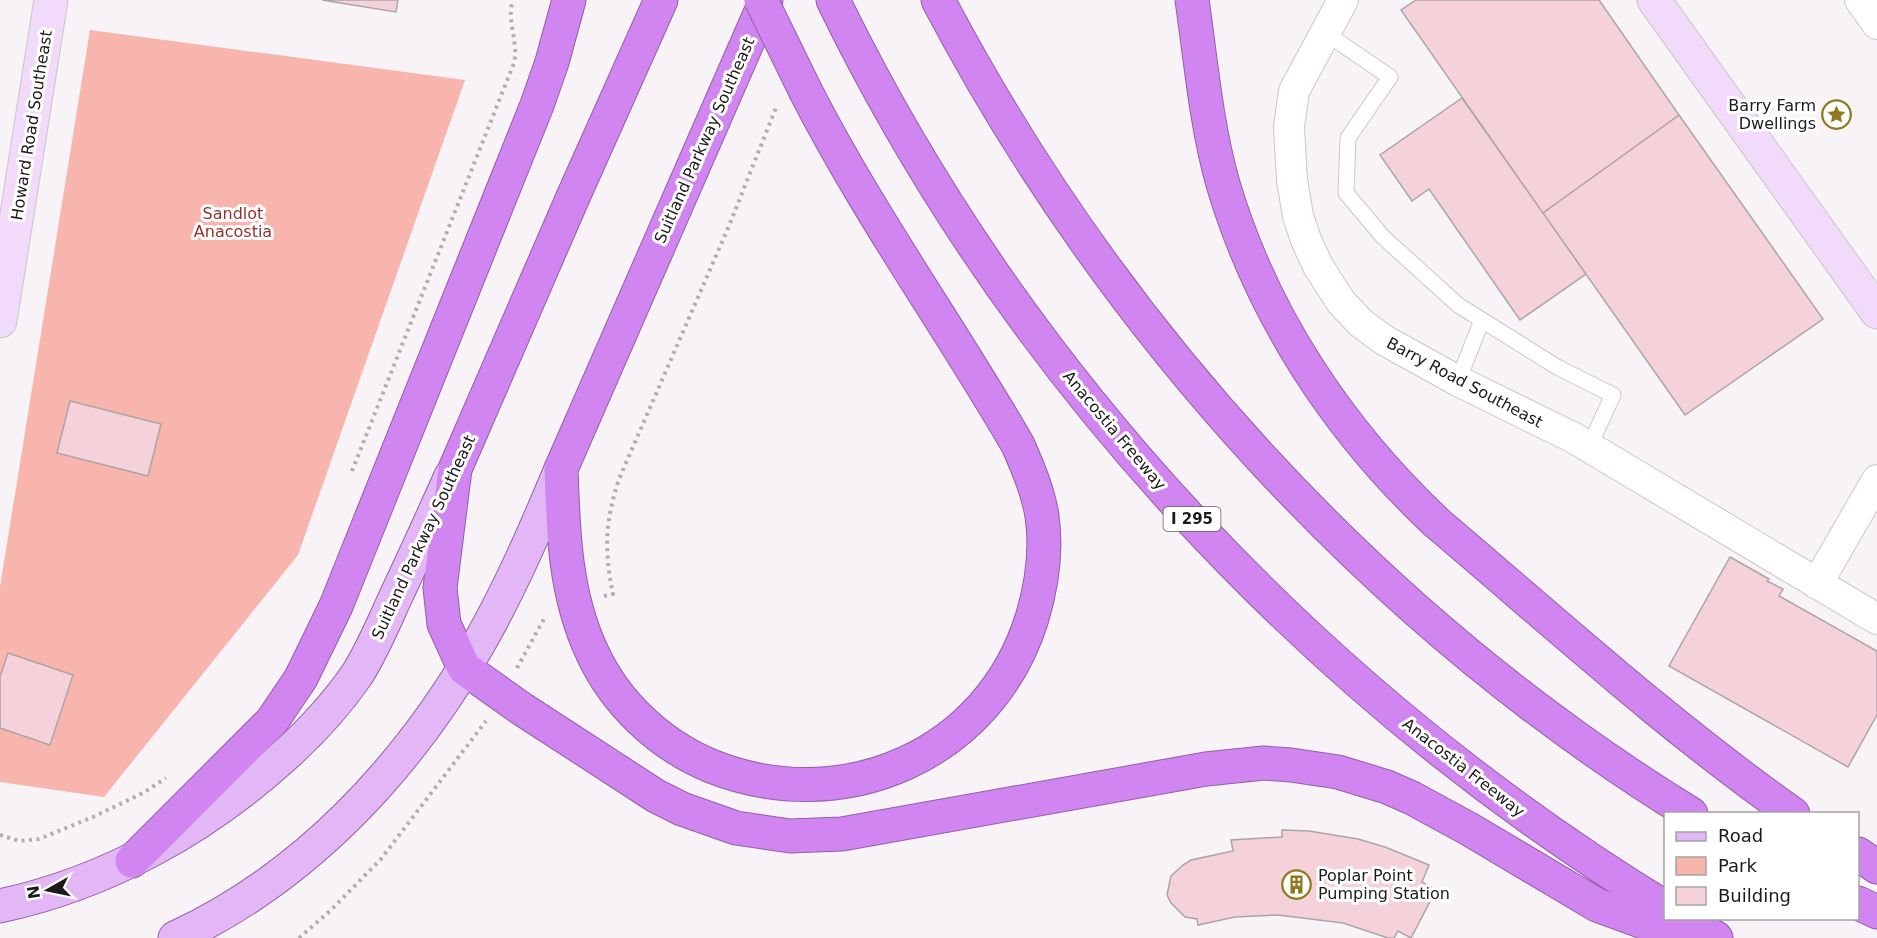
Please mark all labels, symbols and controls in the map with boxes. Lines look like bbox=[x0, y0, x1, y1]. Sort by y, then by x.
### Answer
street label: Howard Road Southeast bbox=[7, 29, 56, 222]
street label: Suitland Parkway Southeast bbox=[650, 34, 759, 246]
place label: Barry Farm Dwellings bbox=[1728, 96, 1816, 133]
place icon: Barry Farm Dwellings bbox=[1821, 98, 1853, 130]
park label: Sandlot Anacostia bbox=[194, 204, 272, 241]
street label: Barry Road Southeast bbox=[1383, 333, 1546, 432]
street label: Anacostia Freeway bbox=[1059, 367, 1170, 494]
street label: Suitland Parkway Southeast bbox=[368, 432, 479, 642]
road number: I 295 bbox=[1164, 507, 1220, 531]
street label: Anacostia Freeway bbox=[1399, 714, 1529, 821]
legend bbox=[1664, 812, 1859, 920]
text: Road bbox=[1718, 825, 1763, 846]
text: Park bbox=[1718, 855, 1757, 876]
north arrow bbox=[18, 860, 78, 920]
place label: Poplar Point Pumping Station bbox=[1318, 866, 1450, 903]
building icon: Poplar Point Pumping Station bbox=[1281, 868, 1313, 900]
text: N bbox=[23, 884, 44, 900]
text: Building bbox=[1718, 885, 1791, 906]

